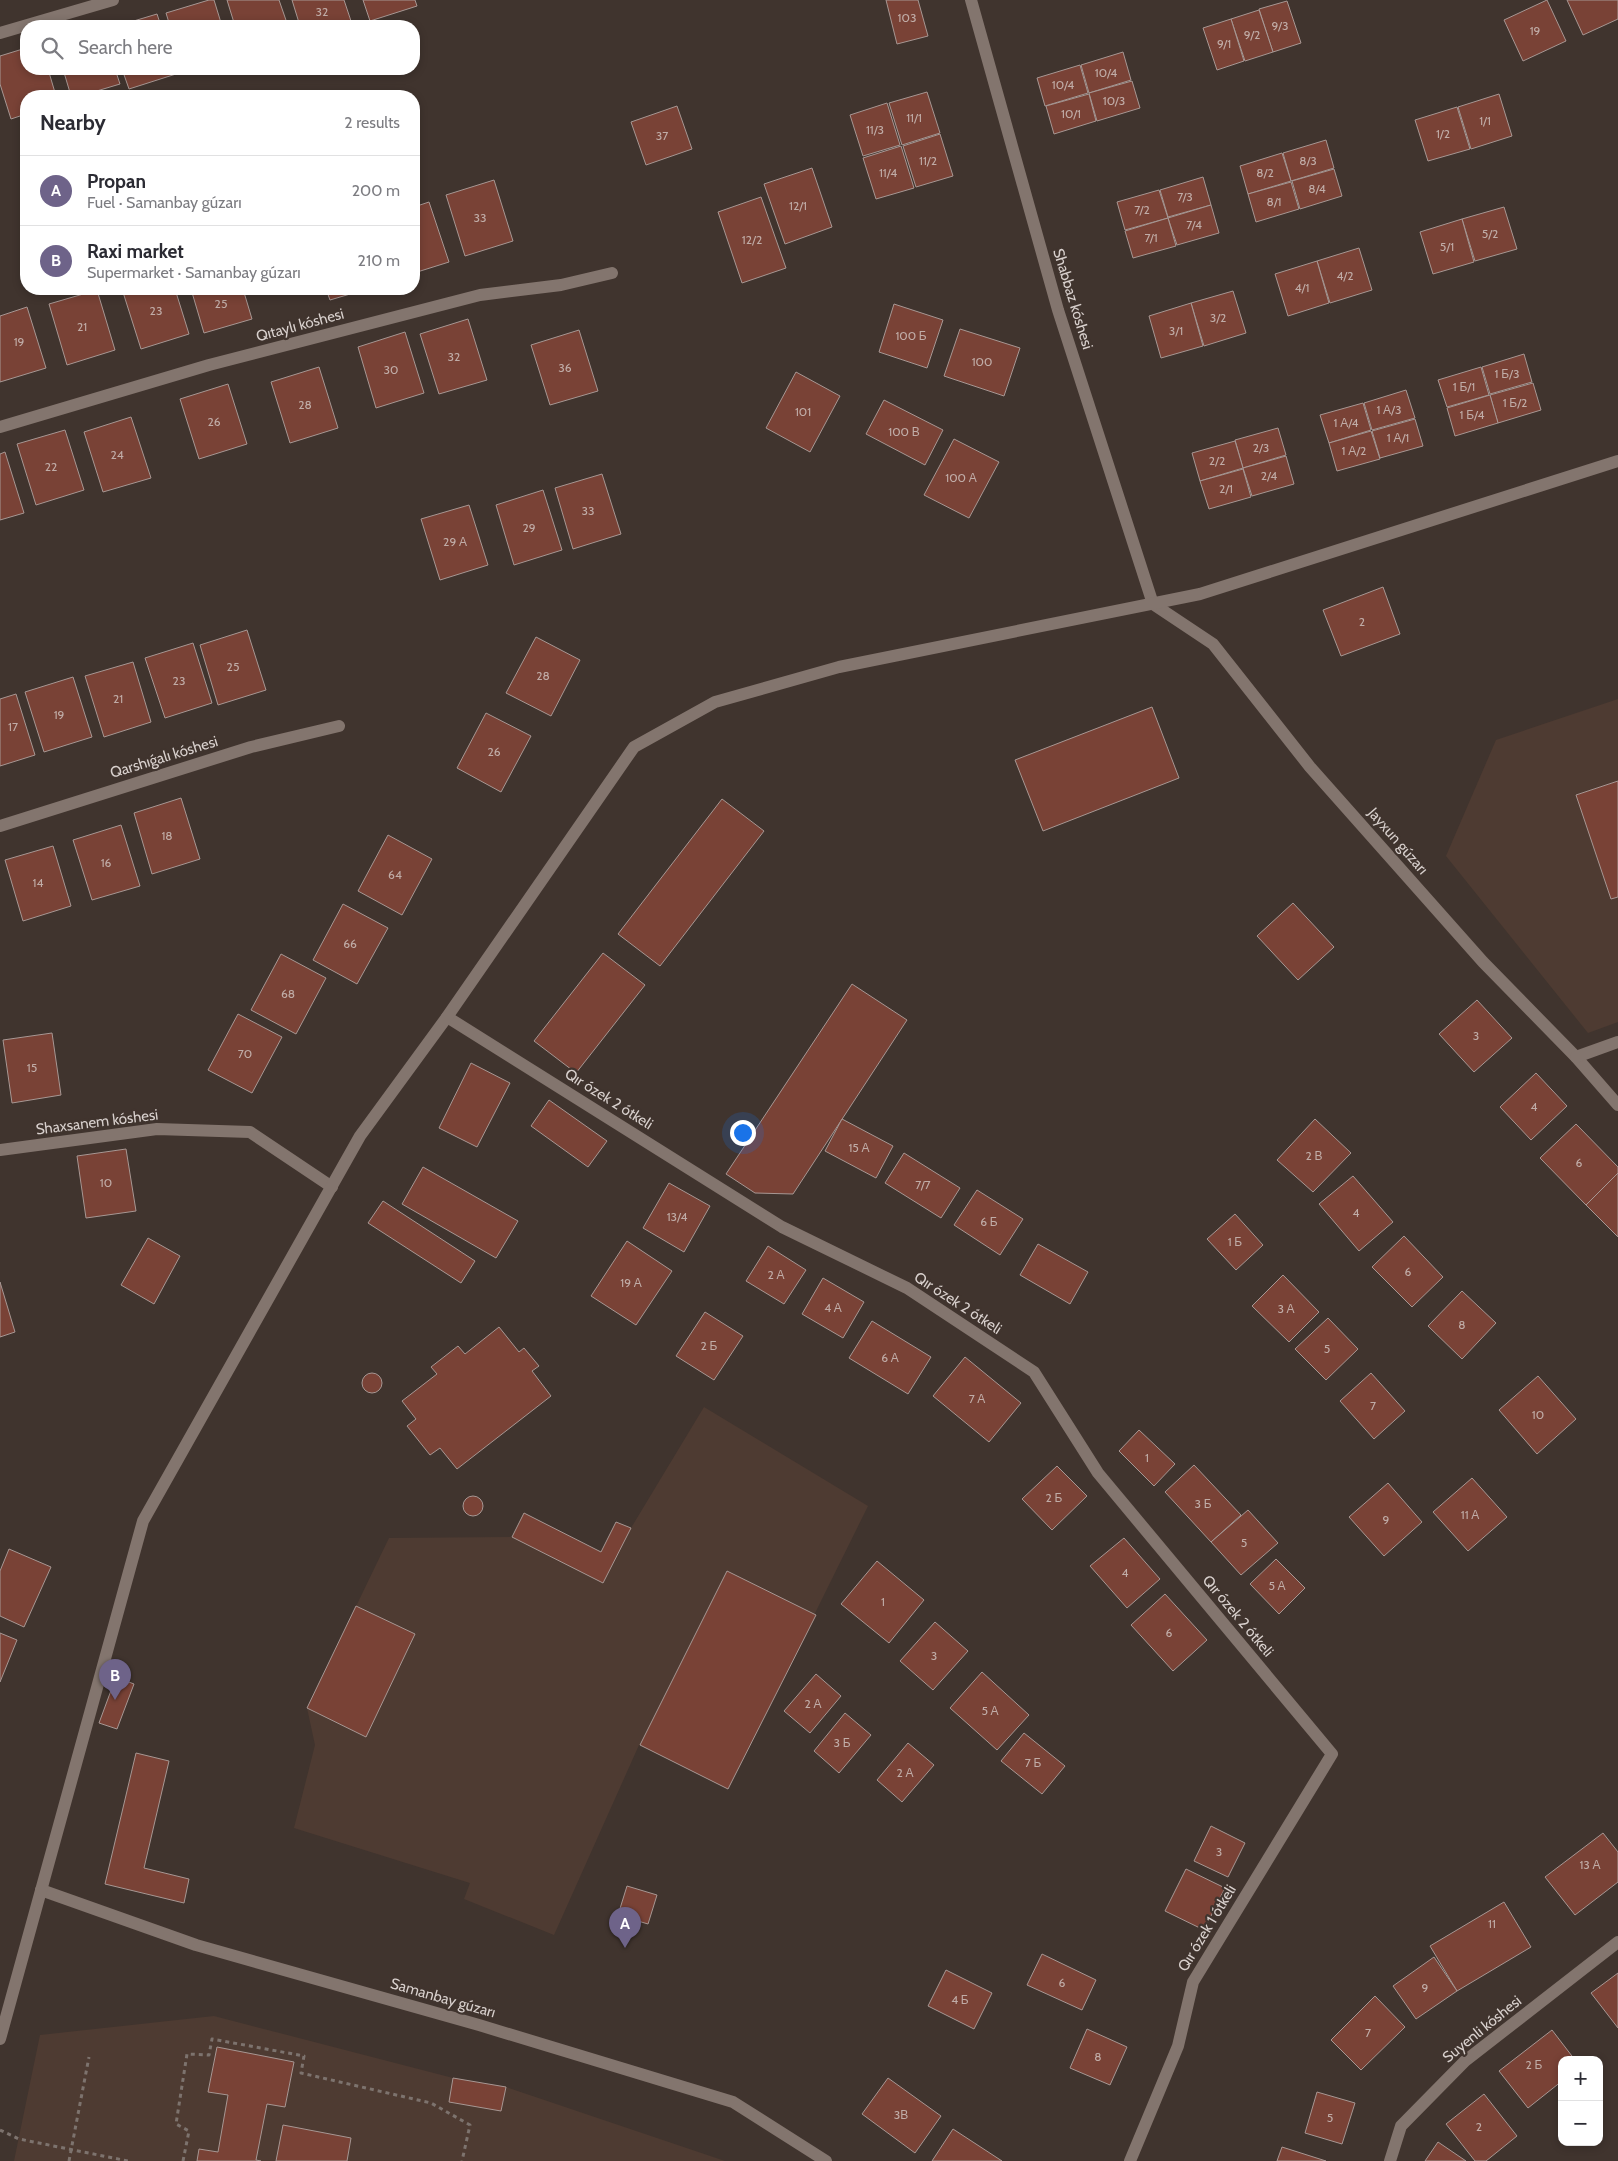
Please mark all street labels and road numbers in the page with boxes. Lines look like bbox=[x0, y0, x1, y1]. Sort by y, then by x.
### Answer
street label: Shabbaz kóshesi bbox=[1049, 246, 1097, 352]
street label: Qıtaylı kóshesi bbox=[254, 305, 346, 345]
street label: Qarshıǵalı kóshesi bbox=[108, 732, 220, 782]
street label: Jayxun gúzarı bbox=[1364, 803, 1432, 878]
street label: Qır ózek 2 ótkeli bbox=[562, 1065, 656, 1133]
street label: Shaxsanem kóshesi bbox=[35, 1106, 159, 1138]
street label: Qır ózek 2 ótkeli bbox=[911, 1268, 1005, 1338]
street label: Qır ózek 2 ótkeli bbox=[1199, 1572, 1277, 1660]
street label: Qır ózek 1 ótkeli bbox=[1174, 1881, 1240, 1975]
street label: Samanbay gúzarı bbox=[388, 1974, 498, 2022]
street label: Suyenli kóshesi bbox=[1439, 1992, 1525, 2066]

